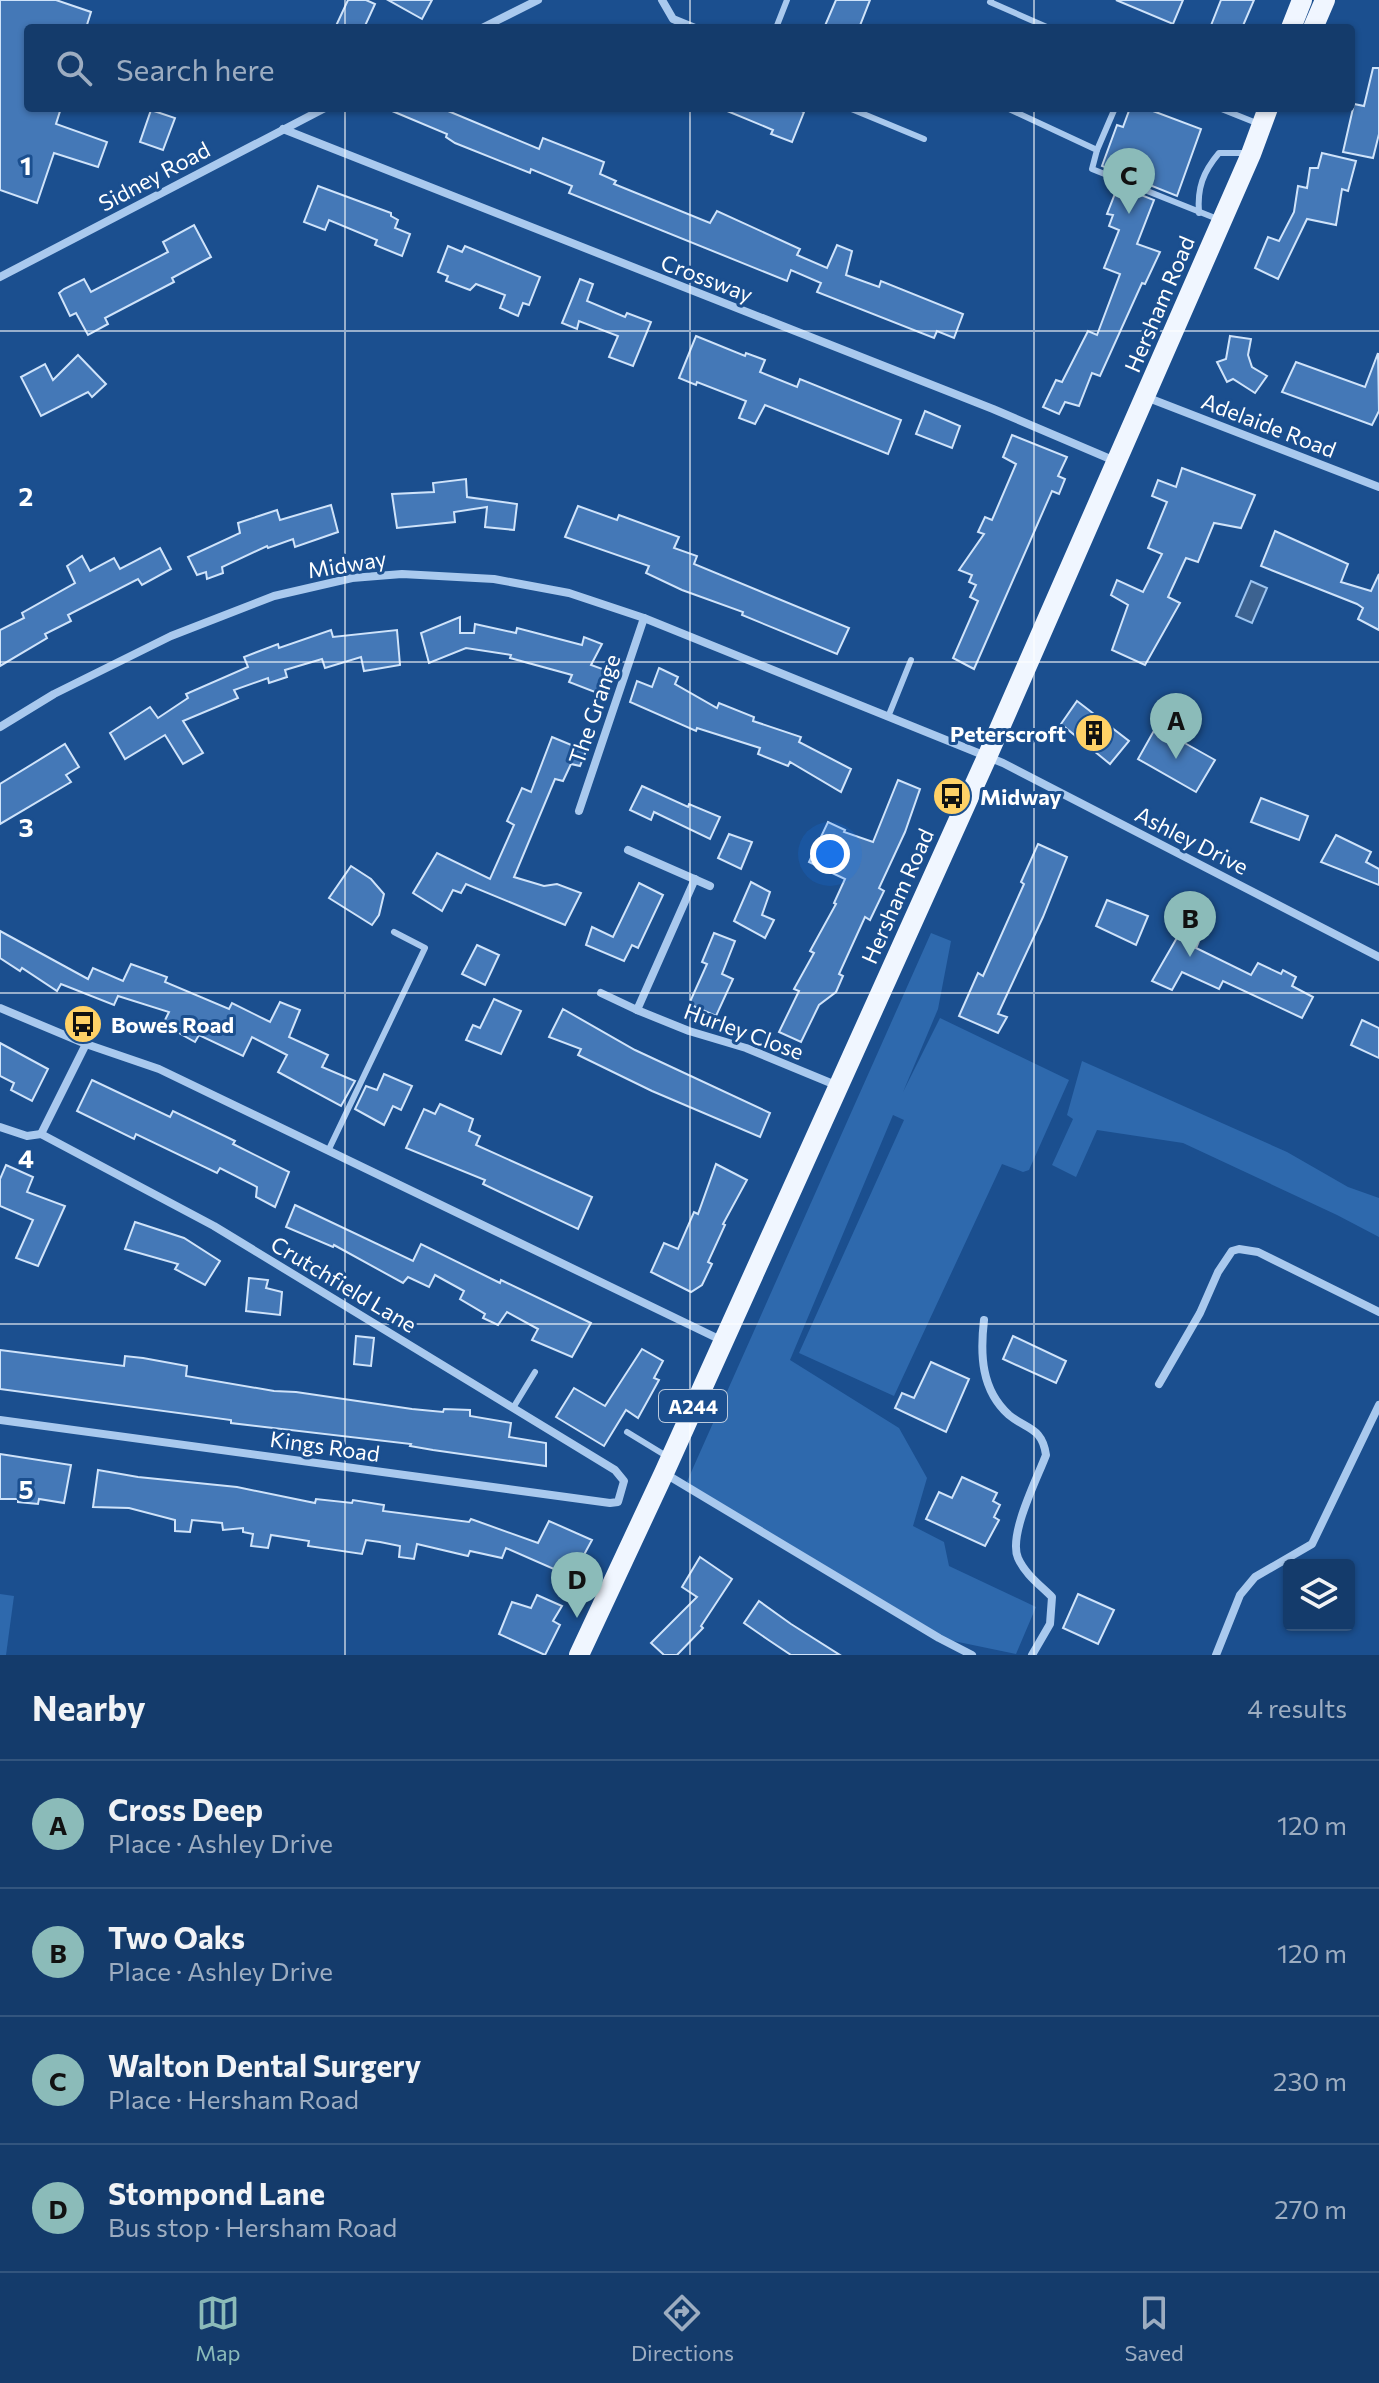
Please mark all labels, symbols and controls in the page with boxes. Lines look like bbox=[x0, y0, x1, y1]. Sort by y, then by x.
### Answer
search box bbox=[24, 24, 1355, 112]
icon: search bbox=[52, 46, 96, 90]
text: Search here bbox=[116, 50, 275, 87]
street label: Sidney Road bbox=[94, 135, 214, 217]
pin: C bbox=[1103, 148, 1155, 214]
text: 1 bbox=[20, 149, 32, 180]
street label: Hersham Road bbox=[1118, 232, 1200, 376]
street label: Crossway bbox=[657, 248, 757, 308]
street label: Adelaide Road bbox=[1198, 387, 1340, 463]
text: 2 bbox=[19, 480, 33, 511]
street label: Midway bbox=[306, 544, 388, 584]
street label: The Grange bbox=[563, 650, 625, 768]
pin: A bbox=[1150, 693, 1202, 759]
building icon: Peterscroft bbox=[1073, 712, 1115, 754]
place label: Peterscroft bbox=[950, 720, 1066, 747]
bus stop icon: Midway bbox=[931, 775, 973, 817]
place label: Midway bbox=[980, 783, 1062, 810]
street label: Ashley Drive bbox=[1131, 800, 1253, 880]
text: 3 bbox=[18, 811, 34, 842]
street label: Hersham Road bbox=[855, 824, 939, 968]
your location bbox=[810, 834, 850, 874]
pin: B bbox=[1164, 891, 1216, 957]
street label: Hurley Close bbox=[681, 997, 807, 1065]
bus stop icon: Bowes Road bbox=[62, 1003, 104, 1045]
place label: Bowes Road bbox=[111, 1011, 234, 1038]
text: 4 bbox=[18, 1142, 34, 1173]
street label: Crutchfield Lane bbox=[266, 1230, 422, 1338]
road number: A244 bbox=[659, 1390, 727, 1422]
street label: Kings Road bbox=[268, 1425, 382, 1467]
text: 5 bbox=[18, 1473, 34, 1504]
pin: D bbox=[551, 1552, 603, 1618]
map controls bbox=[1283, 1559, 1355, 1631]
button: layers bbox=[1283, 1559, 1355, 1631]
text: Nearby bbox=[32, 1686, 146, 1728]
text: 4 results bbox=[1247, 1692, 1347, 1723]
text: Cross Deep bbox=[108, 1790, 263, 1827]
text: A bbox=[49, 1809, 67, 1840]
text: 120 m bbox=[1277, 1809, 1347, 1840]
text: Place · Ashley Drive bbox=[108, 1827, 333, 1858]
text: Two Oaks bbox=[108, 1918, 245, 1955]
text: B bbox=[49, 1937, 67, 1968]
text: 120 m bbox=[1277, 1937, 1347, 1968]
text: Place · Ashley Drive bbox=[108, 1955, 333, 1986]
text: Walton Dental Surgery bbox=[108, 2046, 421, 2083]
text: C bbox=[49, 2065, 67, 2096]
text: 230 m bbox=[1273, 2065, 1347, 2096]
text: Place · Hersham Road bbox=[108, 2083, 359, 2114]
text: Stompond Lane bbox=[108, 2174, 325, 2211]
text: D bbox=[48, 2193, 68, 2224]
text: 270 m bbox=[1274, 2193, 1347, 2224]
text: Bus stop · Hersham Road bbox=[108, 2211, 397, 2242]
tab: Map bbox=[195, 2291, 241, 2366]
tab: Directions bbox=[631, 2291, 734, 2366]
tab: Saved bbox=[1124, 2291, 1184, 2366]

